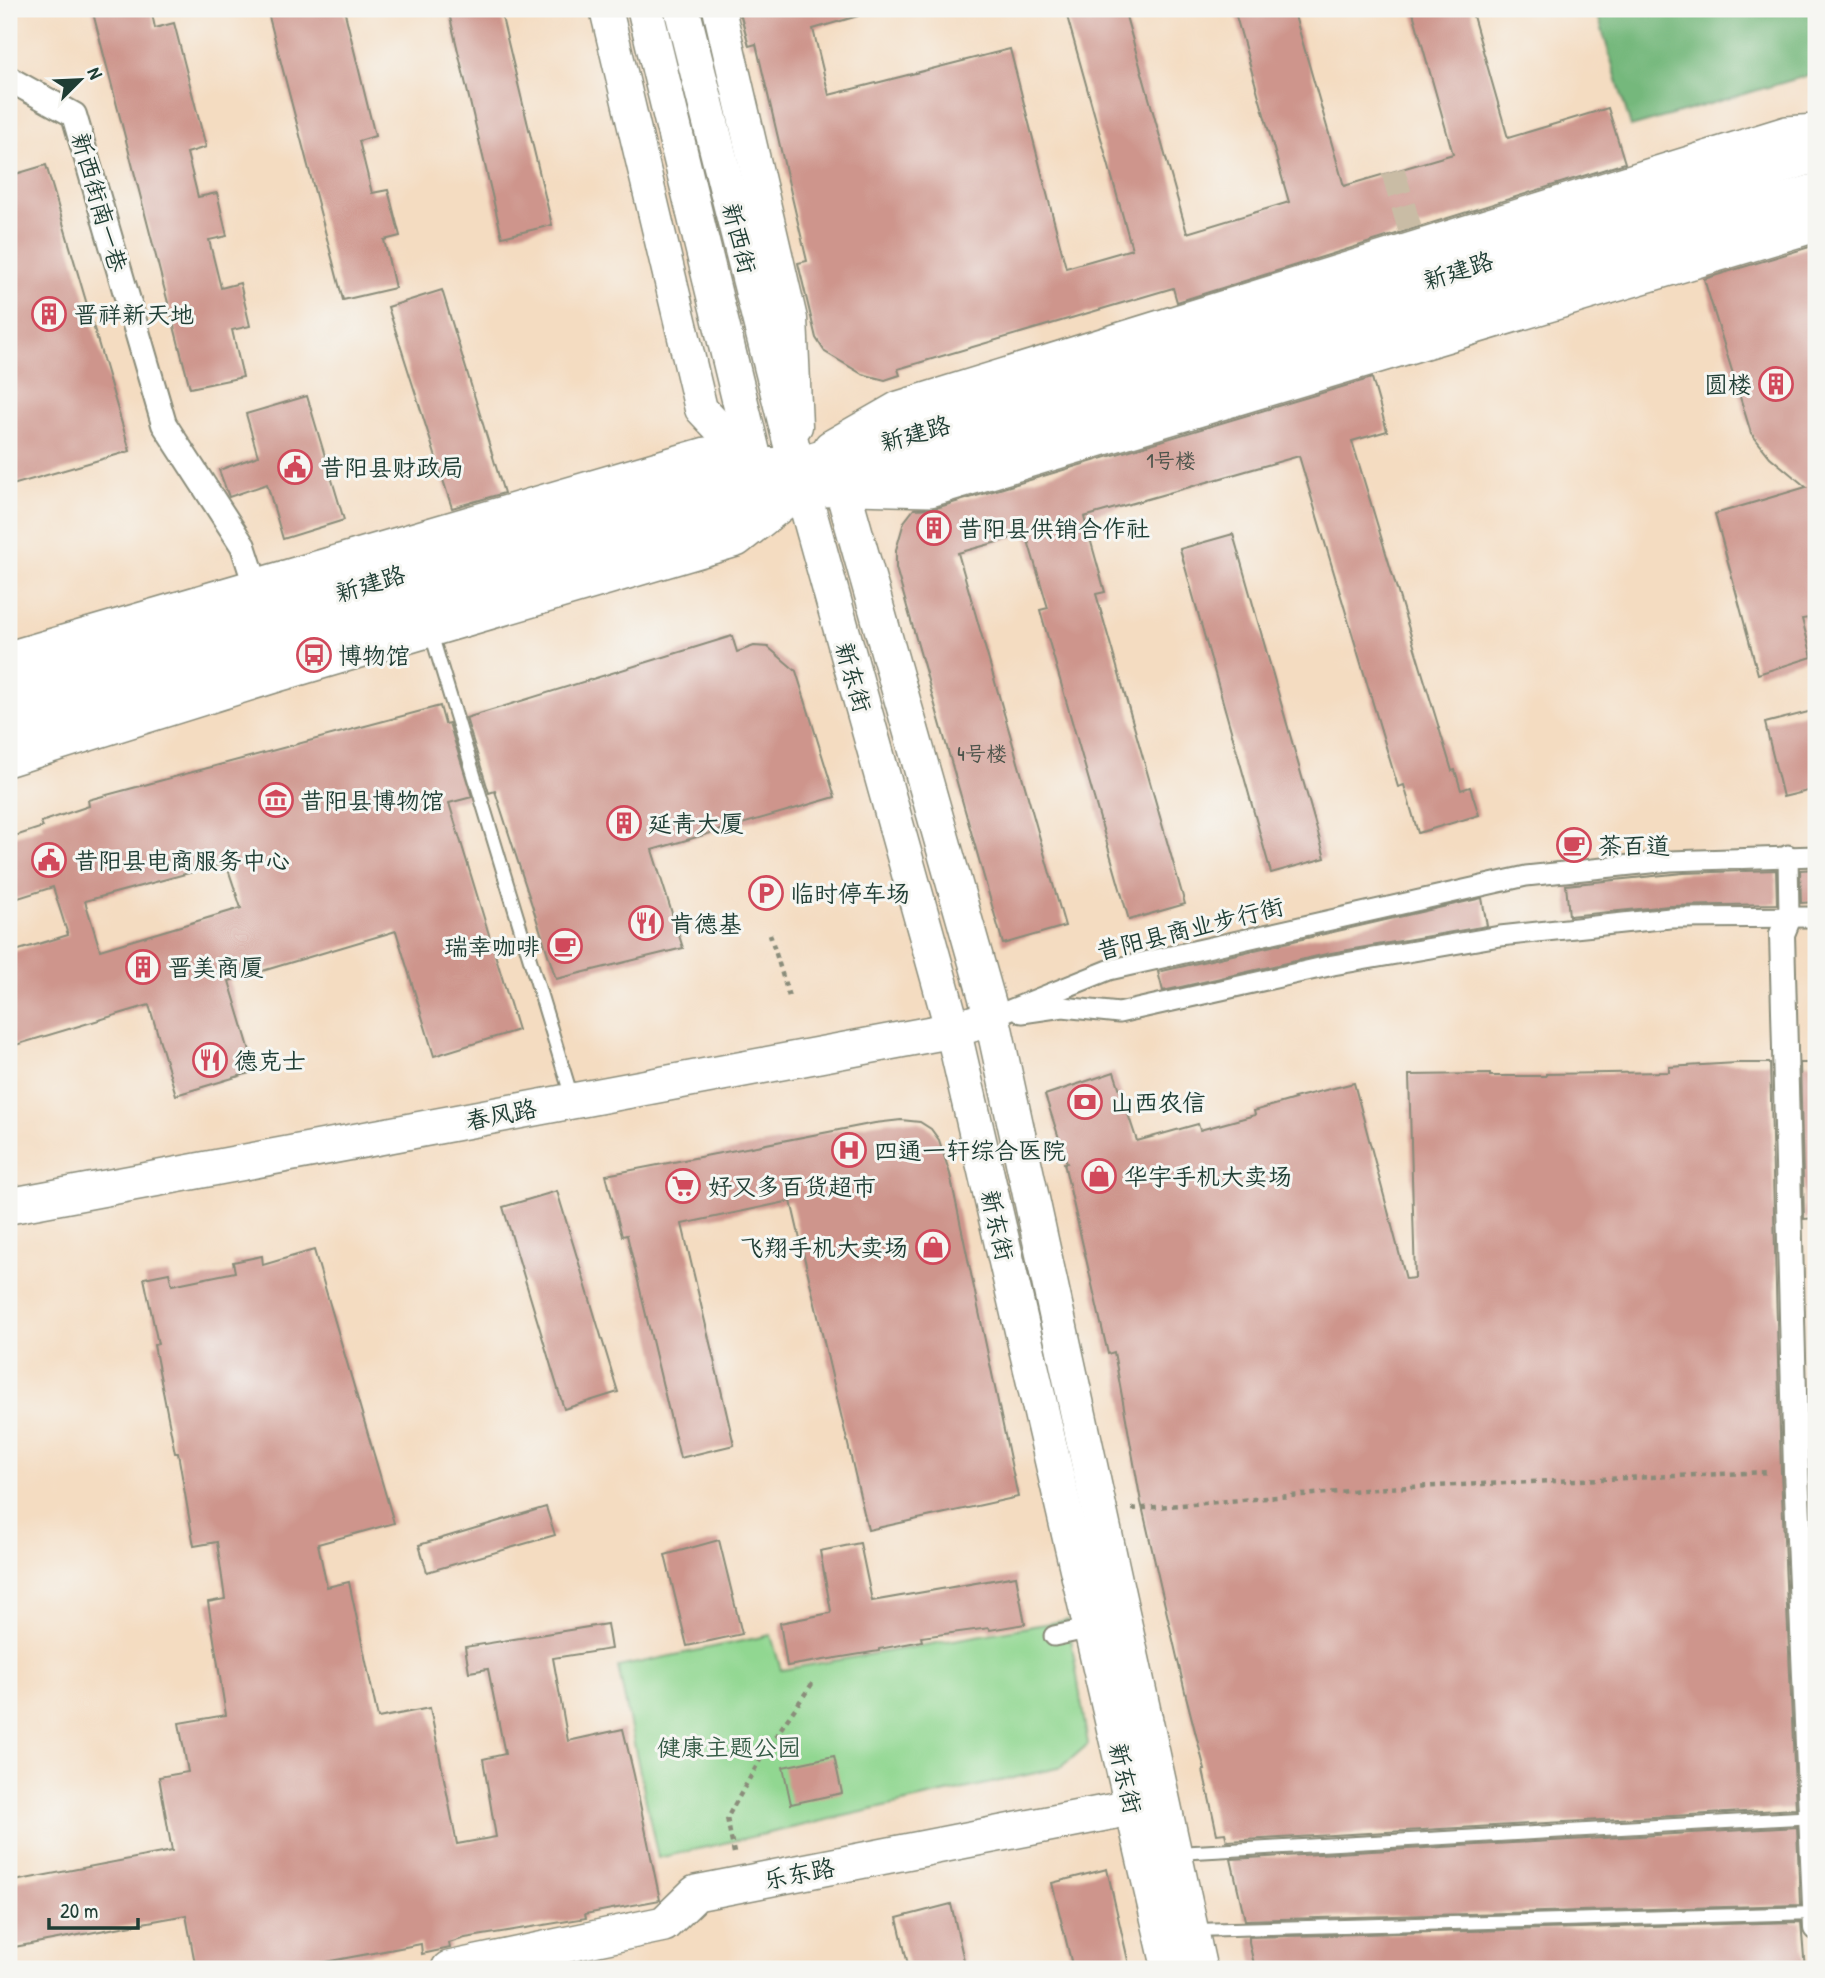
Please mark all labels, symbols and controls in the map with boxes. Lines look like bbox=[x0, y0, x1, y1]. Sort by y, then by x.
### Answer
north arrow bbox=[46, 46, 116, 116]
text: N bbox=[82, 63, 109, 83]
street label: 新西街南一巷 bbox=[65, 128, 135, 276]
street label: 新西街 bbox=[716, 199, 764, 277]
street label: 新建路 bbox=[1419, 244, 1497, 296]
building icon: 晋祥新天地 bbox=[30, 295, 68, 333]
place label: 晋祥新天地 bbox=[74, 298, 194, 330]
building icon: 圆楼 bbox=[1757, 365, 1795, 403]
place label: 圆楼 bbox=[1704, 368, 1752, 400]
street label: 新建路 bbox=[876, 408, 954, 458]
house number: 1号楼 bbox=[1146, 446, 1196, 475]
public building icon: 昔阳县财政局 bbox=[276, 448, 314, 486]
place label: 昔阳县财政局 bbox=[320, 451, 464, 483]
building icon: 昔阳县供销合作社 bbox=[915, 509, 953, 547]
place label: 昔阳县供销合作社 bbox=[958, 512, 1150, 544]
street label: 新建路 bbox=[331, 557, 409, 609]
bus stop icon: 博物馆 bbox=[295, 636, 333, 674]
street label: 新东街 bbox=[829, 638, 879, 716]
place label: 博物馆 bbox=[338, 639, 410, 671]
house number: 4号楼 bbox=[957, 739, 1007, 768]
museum icon: 昔阳县博物馆 bbox=[257, 781, 295, 819]
place label: 昔阳县博物馆 bbox=[300, 784, 444, 816]
building icon: 延青大厦 bbox=[605, 804, 643, 842]
place label: 延青大厦 bbox=[648, 807, 744, 839]
cafe icon: 茶百道 bbox=[1555, 826, 1593, 864]
place label: 茶百道 bbox=[1598, 829, 1670, 861]
public building icon: 昔阳县电商服务中心 bbox=[30, 841, 68, 879]
place label: 昔阳县电商服务中心 bbox=[74, 844, 290, 876]
parking icon: 临时停车场 bbox=[747, 874, 785, 912]
place label: 临时停车场 bbox=[790, 877, 910, 909]
street label: 昔阳县商业步行街 bbox=[1093, 889, 1287, 967]
restaurant icon: 肯德基 bbox=[627, 904, 665, 942]
place label: 肯德基 bbox=[670, 907, 742, 939]
cafe icon: 瑞幸咖啡 bbox=[546, 927, 584, 965]
place label: 瑞幸咖啡 bbox=[444, 930, 540, 962]
building icon: 晋美商厦 bbox=[124, 948, 162, 986]
place label: 晋美商厦 bbox=[168, 951, 264, 983]
restaurant icon: 德克士 bbox=[191, 1041, 229, 1079]
place label: 德克士 bbox=[234, 1044, 306, 1076]
bank icon: 山西农信 bbox=[1066, 1083, 1104, 1121]
place label: 山西农信 bbox=[1110, 1086, 1206, 1118]
street label: 春风路 bbox=[463, 1091, 539, 1137]
hospital icon: 四通一轩综合医院 bbox=[830, 1131, 868, 1169]
place label: 四通一轩综合医院 bbox=[874, 1134, 1066, 1166]
shop icon: 华宇手机大卖场 bbox=[1080, 1157, 1118, 1195]
place label: 华宇手机大卖场 bbox=[1124, 1160, 1292, 1192]
supermarket icon: 好又多百货超市 bbox=[664, 1167, 702, 1205]
place label: 好又多百货超市 bbox=[708, 1170, 876, 1202]
street label: 新东街 bbox=[974, 1186, 1022, 1264]
shop icon: 飞翔手机大卖场 bbox=[914, 1228, 952, 1266]
place label: 飞翔手机大卖场 bbox=[740, 1231, 908, 1263]
park label: 健康主题公园 bbox=[657, 1731, 801, 1763]
street label: 新东街 bbox=[1102, 1739, 1150, 1817]
street label: 乐东路 bbox=[761, 1850, 837, 1896]
scale bar bbox=[49, 1887, 138, 1931]
text: 20 m bbox=[60, 1896, 98, 1925]

